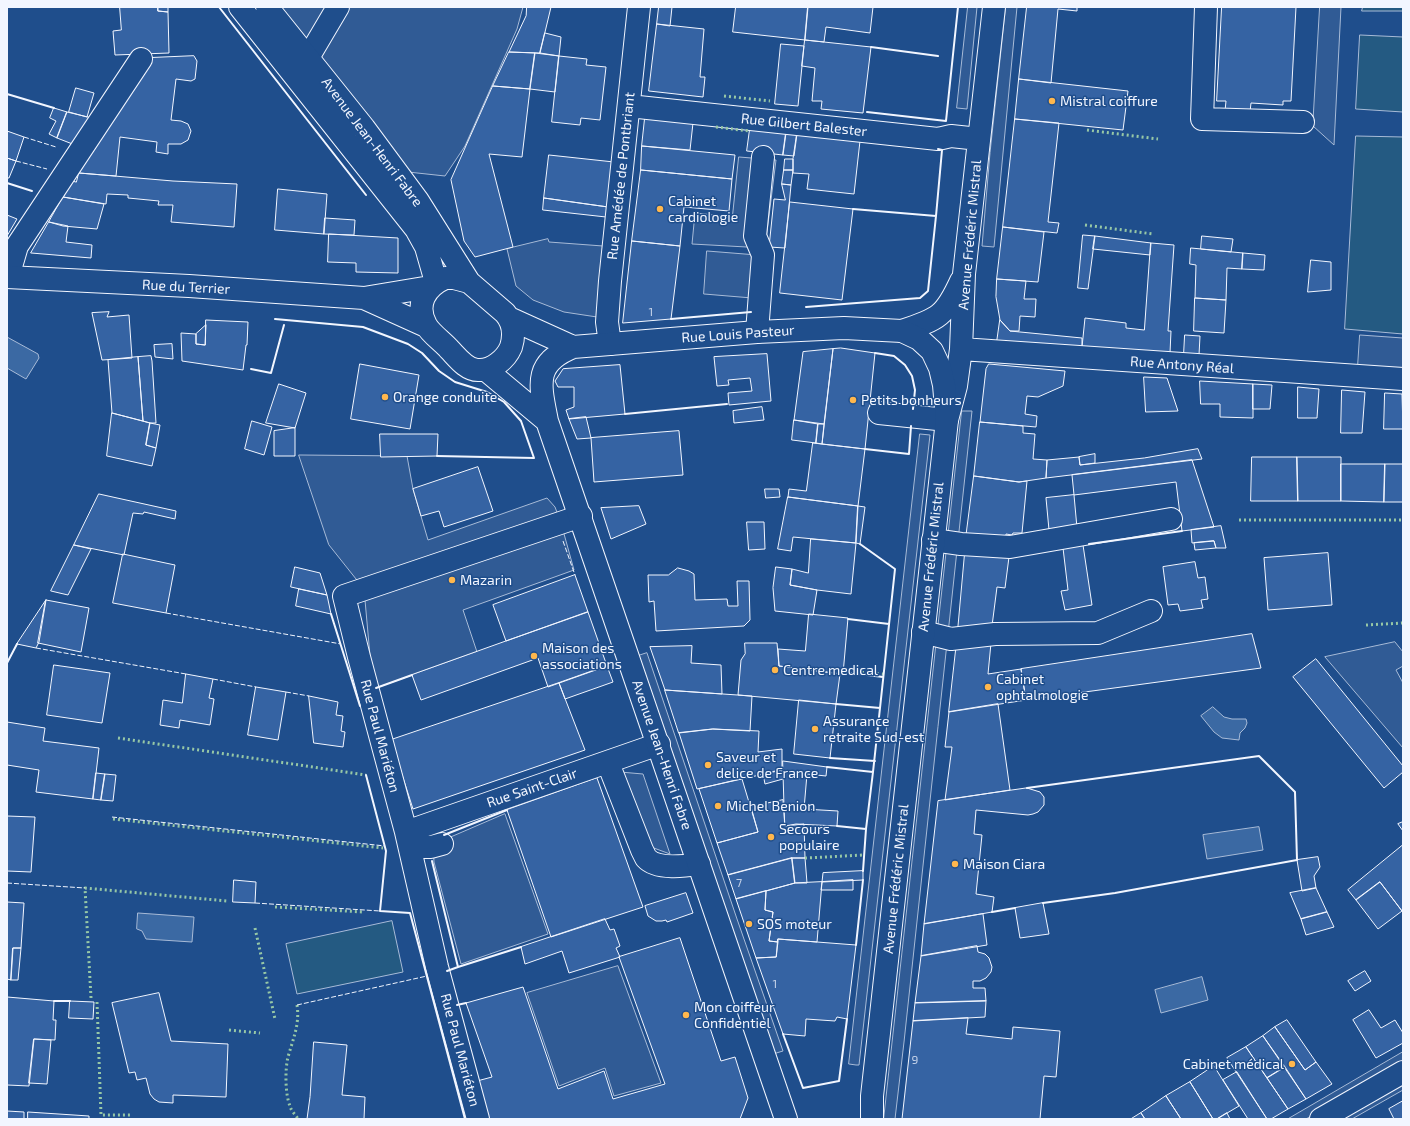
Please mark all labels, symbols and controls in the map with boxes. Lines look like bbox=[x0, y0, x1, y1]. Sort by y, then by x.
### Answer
street label: Avenue Jean-Henri Fabre bbox=[318, 74, 426, 210]
street label: Rue Amédée de Pontbriant bbox=[604, 91, 638, 261]
place label: Mistral coiffure bbox=[1060, 93, 1158, 109]
marker: Mistral coiffure bbox=[1047, 96, 1057, 106]
street label: Rue Gilbert Balester bbox=[740, 110, 868, 140]
street label: Avenue Frédéric Mistral bbox=[955, 159, 985, 311]
place label: Cabinet cardiologie bbox=[668, 193, 738, 226]
marker: Cabinet cardiologie bbox=[655, 204, 665, 214]
street label: Rue du Terrier bbox=[141, 276, 231, 298]
house number: 1 bbox=[649, 305, 653, 319]
street label: Rue Louis Pasteur bbox=[681, 322, 795, 346]
street label: Rue Antony Réal bbox=[1130, 353, 1234, 377]
place label: Orange conduite bbox=[393, 389, 497, 405]
marker: Orange conduite bbox=[380, 392, 390, 402]
place label: Petits bonheurs bbox=[861, 392, 961, 408]
marker: Petits bonheurs bbox=[848, 395, 858, 405]
street label: Avenue Frédéric Mistral bbox=[915, 481, 947, 633]
place label: Mazarin bbox=[460, 572, 512, 588]
marker: Mazarin bbox=[447, 575, 457, 585]
place label: Maison des associations bbox=[542, 640, 622, 672]
marker: Maison des associations bbox=[529, 651, 539, 661]
place label: Centre medical bbox=[783, 662, 878, 678]
marker: Centre medical bbox=[770, 665, 780, 675]
place label: Cabinet ophtalmologie bbox=[996, 671, 1089, 704]
street label: Rue Paul Mariéton bbox=[357, 678, 403, 794]
street label: Avenue Jean-Henri Fabre bbox=[628, 678, 696, 832]
marker: Cabinet ophtalmologie bbox=[983, 682, 993, 692]
place label: Assurance retraite Sud-est bbox=[823, 713, 924, 746]
marker: Assurance retraite Sud-est bbox=[810, 724, 820, 734]
place label: Saveur et delice de France bbox=[716, 749, 818, 782]
marker: Saveur et delice de France bbox=[703, 760, 713, 770]
street label: Rue Saint-Clair bbox=[484, 765, 580, 811]
place label: Michel Benion bbox=[726, 798, 815, 814]
marker: Michel Benion bbox=[713, 801, 723, 811]
street label: Avenue Frédéric Mistral bbox=[880, 803, 912, 955]
place label: Secours populaire bbox=[779, 821, 839, 854]
marker: Secours populaire bbox=[766, 832, 776, 842]
place label: Maison Ciara bbox=[963, 856, 1045, 872]
marker: Maison Ciara bbox=[950, 859, 960, 869]
house number: 7 bbox=[736, 876, 742, 890]
place label: SOS moteur bbox=[757, 916, 832, 932]
marker: SOS moteur bbox=[744, 919, 754, 929]
house number: 1 bbox=[773, 977, 777, 991]
street label: Rue Paul Mariéton bbox=[437, 992, 483, 1108]
place label: Mon coiffeur Confidentiel bbox=[694, 999, 775, 1032]
marker: Mon coiffeur Confidentiel bbox=[681, 1010, 691, 1020]
house number: 9 bbox=[912, 1053, 918, 1067]
place label: Cabinet médical bbox=[1183, 1056, 1284, 1072]
marker: Cabinet médical bbox=[1287, 1059, 1297, 1069]

